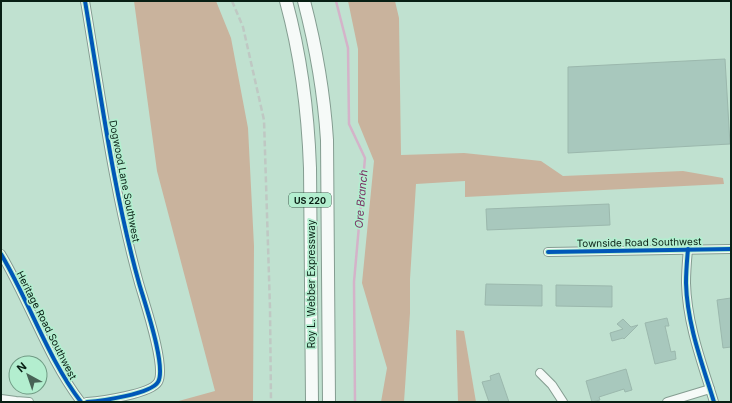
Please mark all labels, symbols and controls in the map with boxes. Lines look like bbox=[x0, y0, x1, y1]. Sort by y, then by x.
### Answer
street label: Dogwood Lane Southwest bbox=[107, 119, 143, 244]
water label: Ore Branch bbox=[351, 169, 371, 229]
road number: US 220 bbox=[289, 193, 331, 207]
street label: Roy L. Webber Expressway bbox=[305, 219, 317, 348]
street label: Townside Road Southwest bbox=[576, 235, 702, 249]
street label: Heritage Road Southwest bbox=[14, 269, 80, 382]
north arrow bbox=[8, 355, 48, 395]
text: N bbox=[14, 359, 29, 375]

